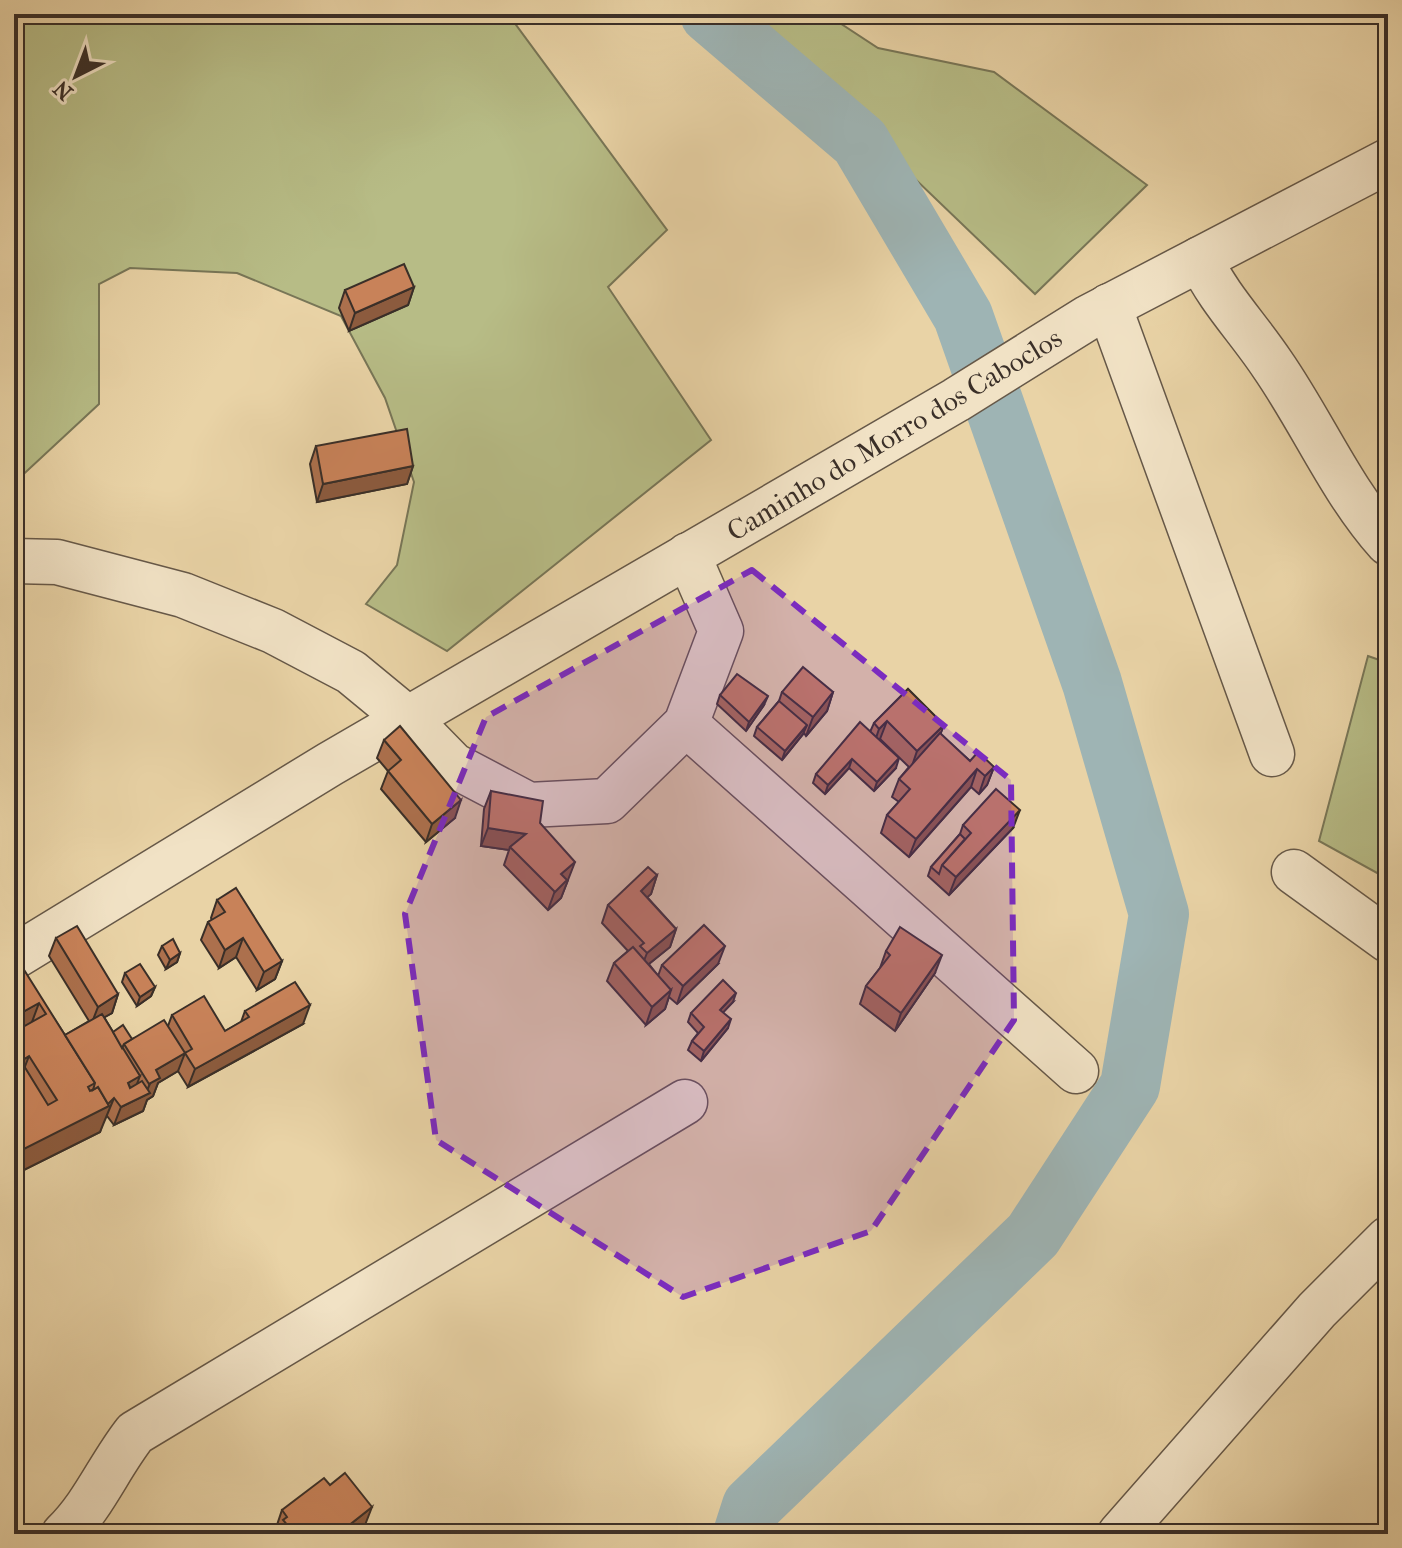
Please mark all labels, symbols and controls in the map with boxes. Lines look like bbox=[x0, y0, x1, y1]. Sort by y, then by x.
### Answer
north arrow bbox=[36, 36, 116, 116]
text: N bbox=[48, 75, 78, 105]
street label: Caminho do Morro dos Caboclos bbox=[721, 321, 1068, 548]

